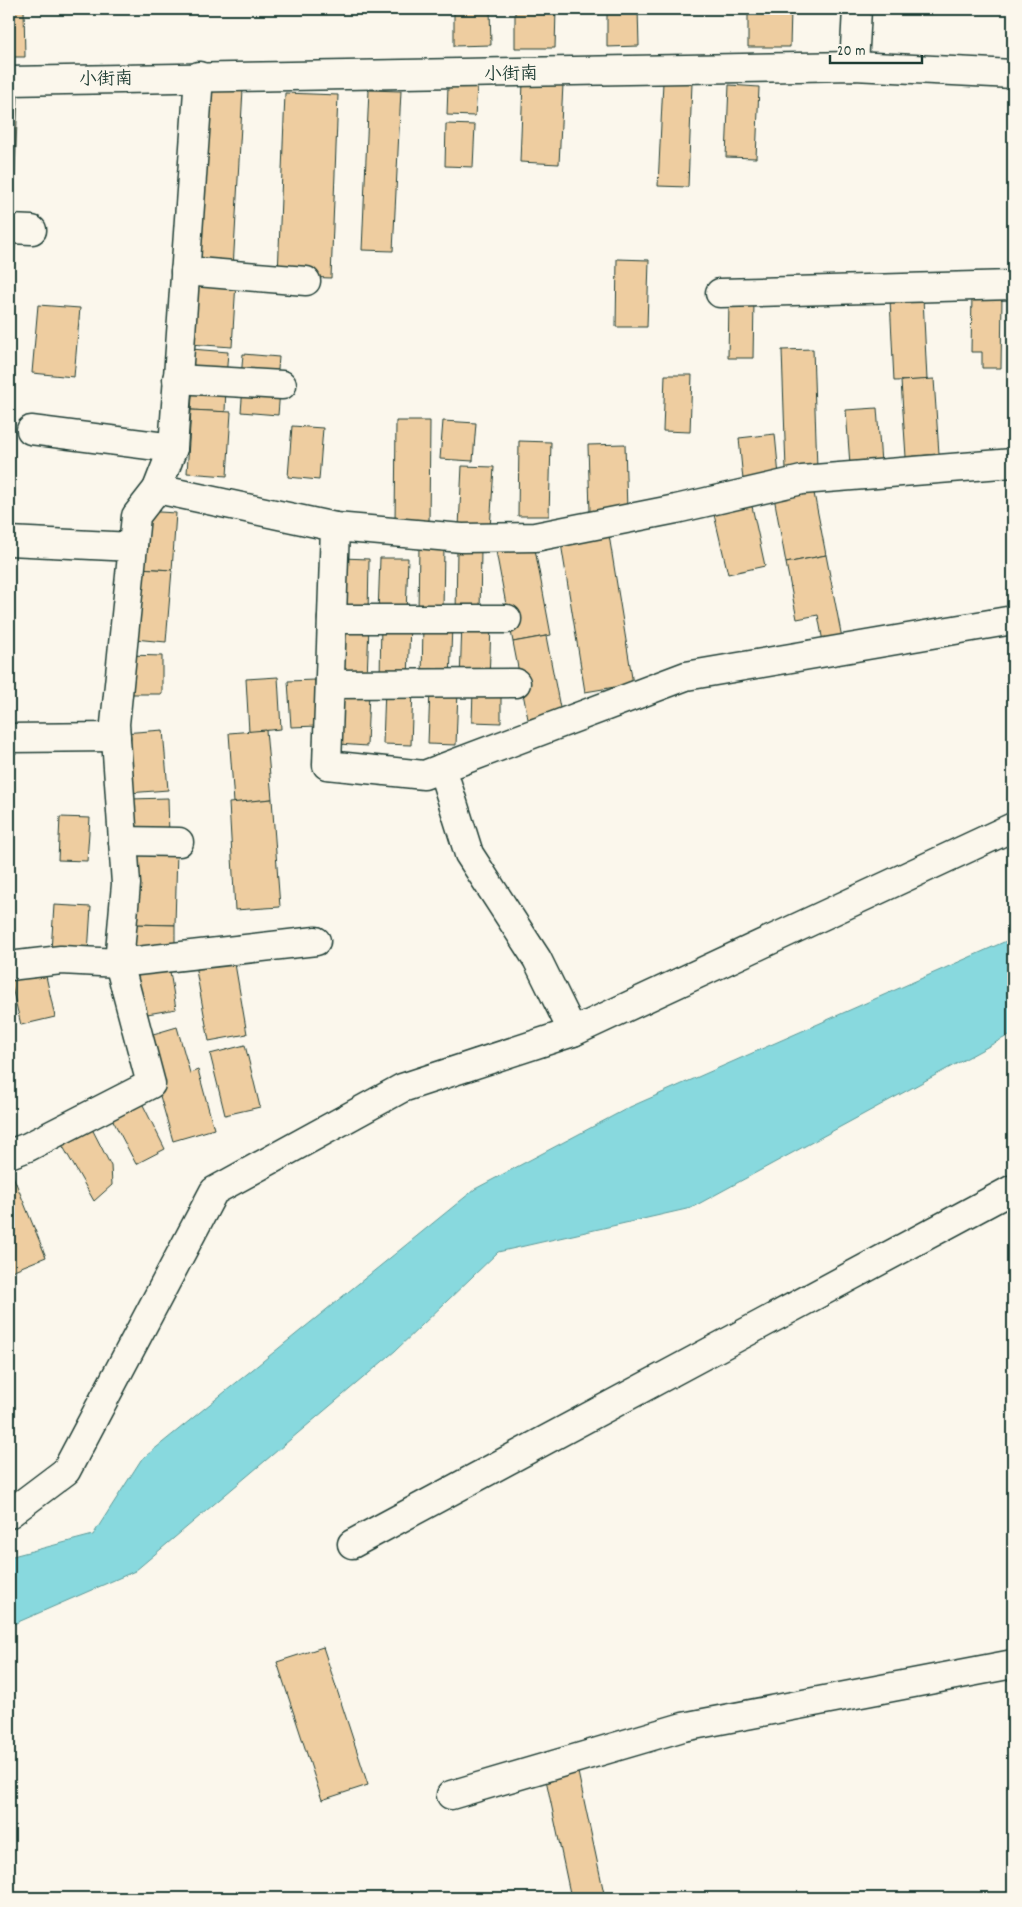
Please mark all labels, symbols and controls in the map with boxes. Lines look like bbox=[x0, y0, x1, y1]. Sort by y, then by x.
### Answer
scale bar bbox=[830, 32, 922, 64]
text: 20 m bbox=[837, 41, 865, 63]
street label: 小街南 bbox=[484, 63, 538, 88]
street label: 小街南 bbox=[79, 68, 133, 93]

